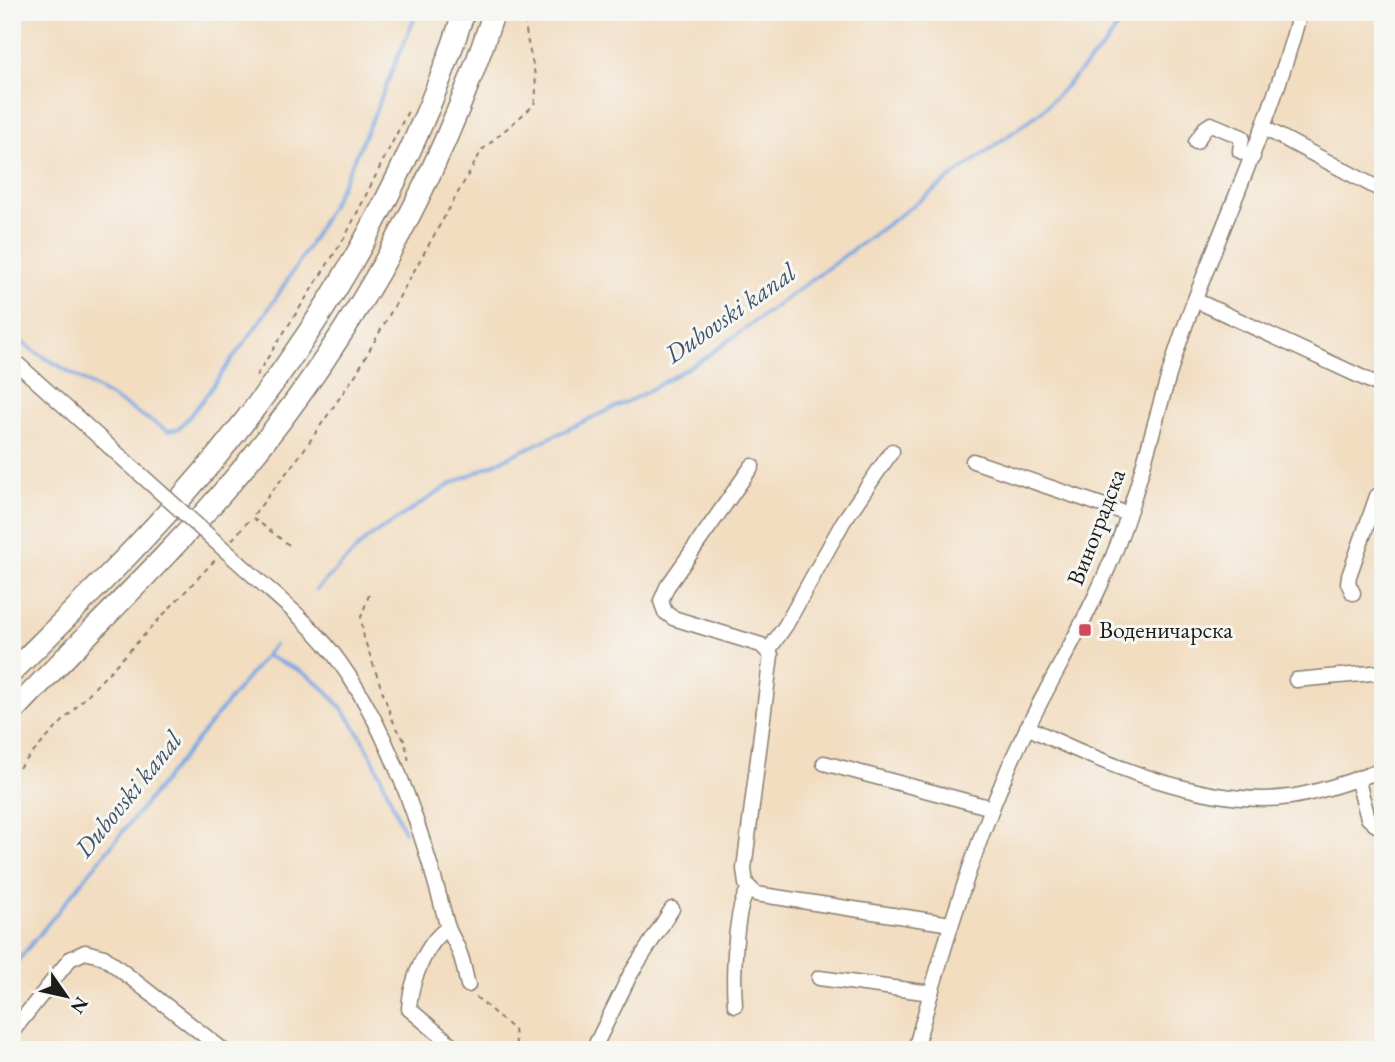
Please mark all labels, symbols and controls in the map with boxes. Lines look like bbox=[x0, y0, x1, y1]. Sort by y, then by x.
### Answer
water label: Dubovski kanal bbox=[657, 255, 803, 371]
street label: Виноградска bbox=[1059, 464, 1132, 589]
place label: Воденичарска bbox=[1099, 614, 1233, 645]
marker: Воденичарска bbox=[1077, 622, 1093, 638]
water label: Dubovski kanal bbox=[66, 723, 190, 865]
north arrow bbox=[32, 960, 102, 1030]
text: N bbox=[65, 992, 94, 1019]

